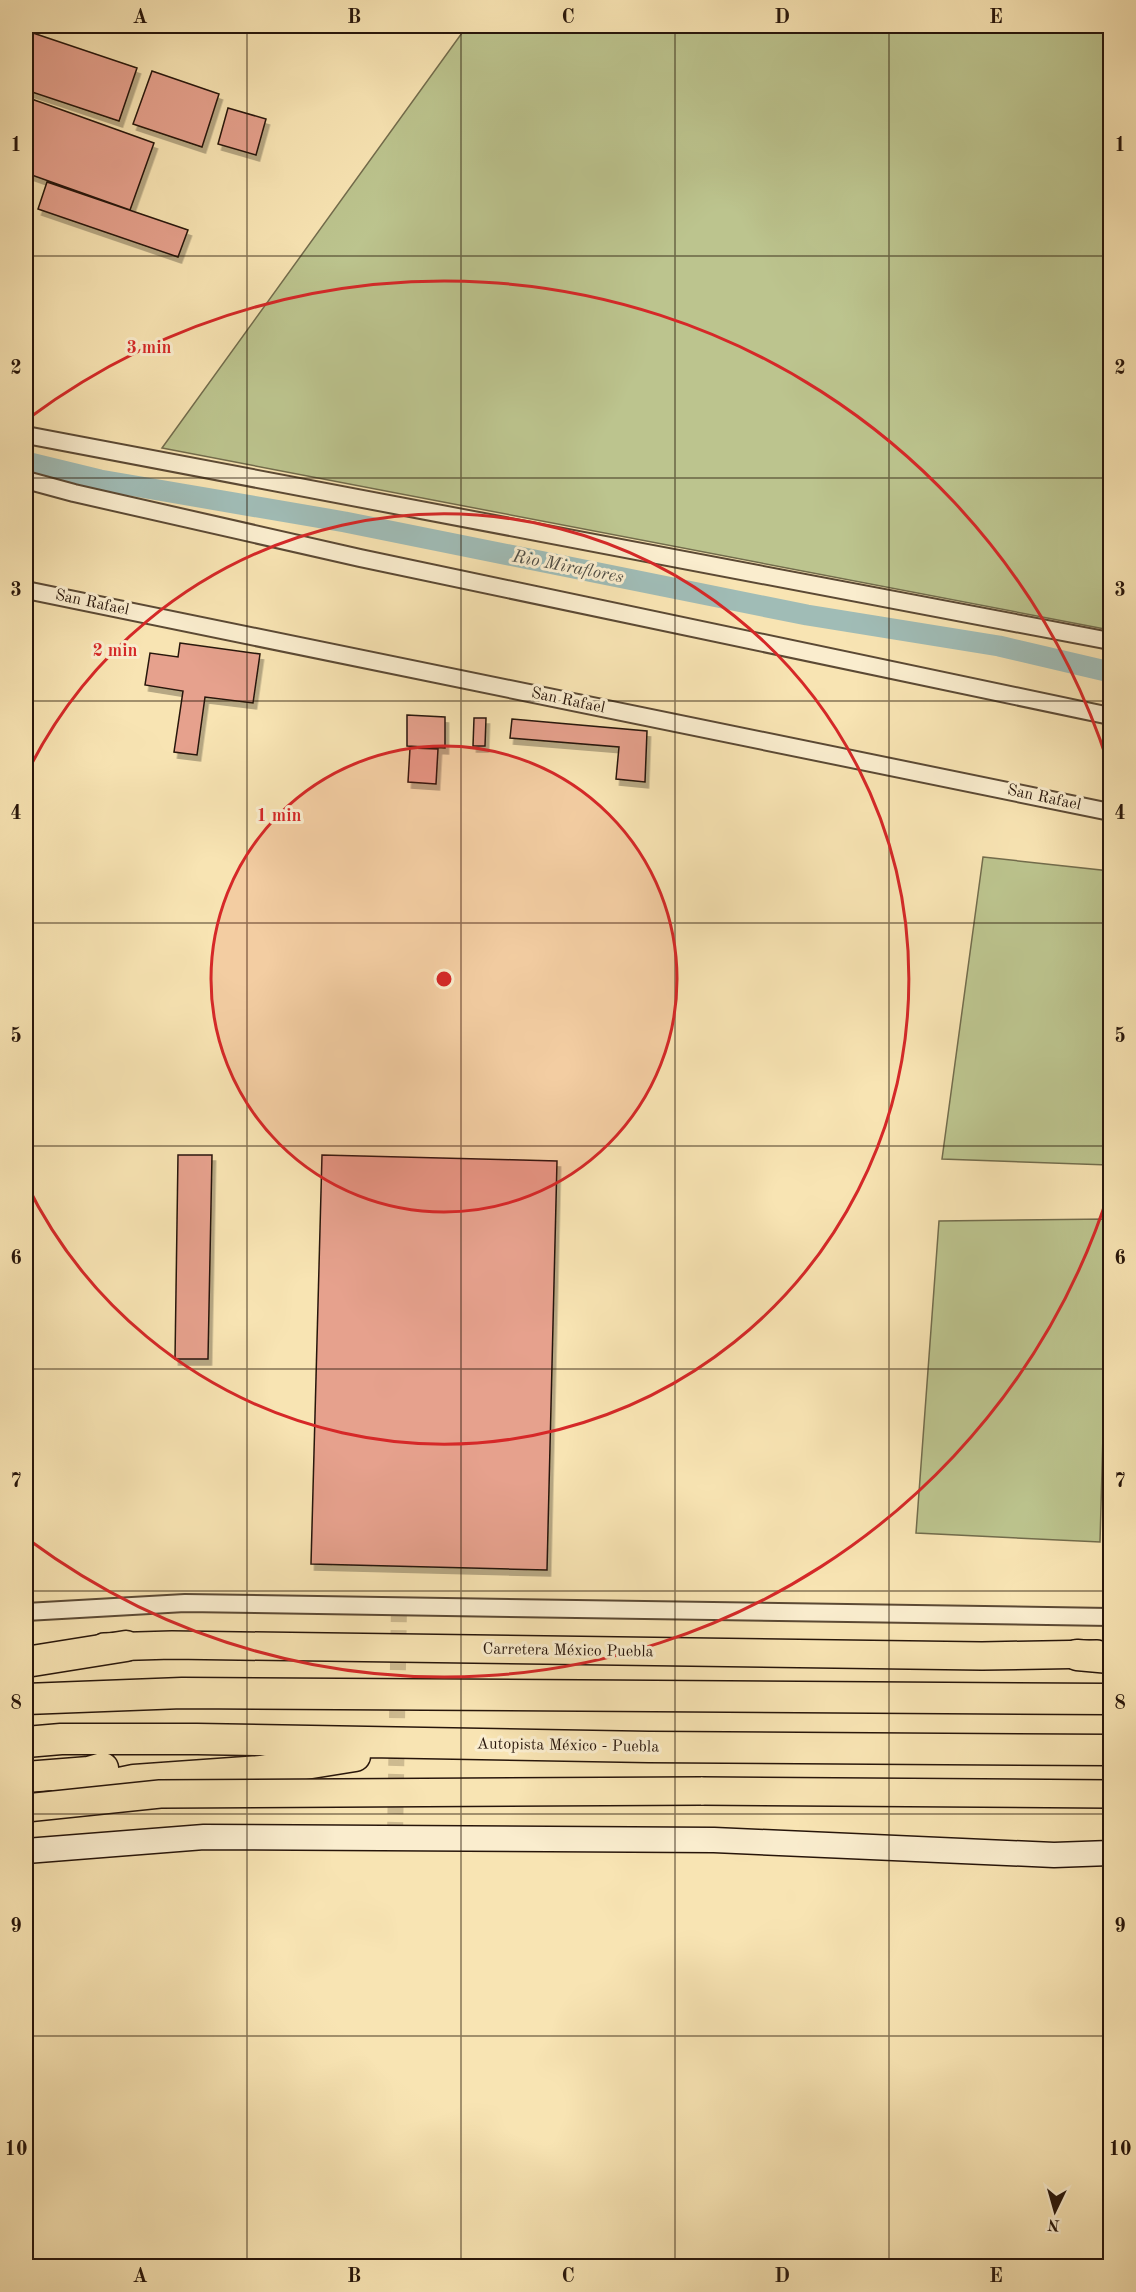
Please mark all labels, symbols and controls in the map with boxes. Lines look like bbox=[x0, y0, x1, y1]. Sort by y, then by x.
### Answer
text: A bbox=[132, 8, 148, 28]
text: B bbox=[347, 8, 361, 28]
text: C bbox=[561, 8, 575, 28]
text: D bbox=[774, 8, 790, 28]
text: E bbox=[989, 8, 1003, 28]
text: 1 bbox=[10, 136, 22, 156]
text: 1 bbox=[1114, 136, 1126, 156]
text: 3 min bbox=[126, 339, 172, 357]
text: 2 bbox=[10, 359, 22, 379]
text: 2 bbox=[1114, 359, 1126, 379]
water label: Rio Miraflores bbox=[510, 547, 625, 587]
text: 3 bbox=[10, 581, 22, 601]
text: 3 bbox=[1114, 581, 1126, 601]
street label: San Rafael bbox=[54, 587, 130, 619]
text: 2 min bbox=[92, 642, 138, 660]
street label: San Rafael bbox=[530, 685, 606, 717]
street label: San Rafael bbox=[1006, 782, 1082, 814]
text: 4 bbox=[10, 804, 22, 824]
text: 4 bbox=[1114, 804, 1126, 824]
text: 1 min bbox=[256, 807, 302, 825]
centre of rings bbox=[434, 969, 454, 989]
text: 5 bbox=[10, 1026, 22, 1047]
text: 5 bbox=[1114, 1026, 1126, 1047]
text: 6 bbox=[10, 1249, 22, 1269]
text: 6 bbox=[1114, 1249, 1126, 1269]
text: 7 bbox=[10, 1472, 22, 1492]
text: 7 bbox=[1114, 1472, 1126, 1492]
street label: Carretera México Puebla bbox=[482, 1642, 654, 1660]
text: 8 bbox=[10, 1694, 22, 1714]
text: 8 bbox=[1114, 1694, 1126, 1714]
street label: Autopista México - Puebla bbox=[477, 1736, 659, 1756]
text: 9 bbox=[10, 1917, 22, 1937]
text: 9 bbox=[1114, 1917, 1126, 1937]
text: 10 bbox=[4, 2140, 28, 2160]
text: 10 bbox=[1108, 2140, 1132, 2160]
north arrow bbox=[1025, 2181, 1085, 2241]
text: N bbox=[1046, 2215, 1061, 2232]
text: A bbox=[132, 2267, 148, 2287]
text: B bbox=[347, 2267, 361, 2287]
text: C bbox=[561, 2267, 575, 2287]
text: D bbox=[774, 2267, 790, 2287]
text: E bbox=[989, 2267, 1003, 2287]

